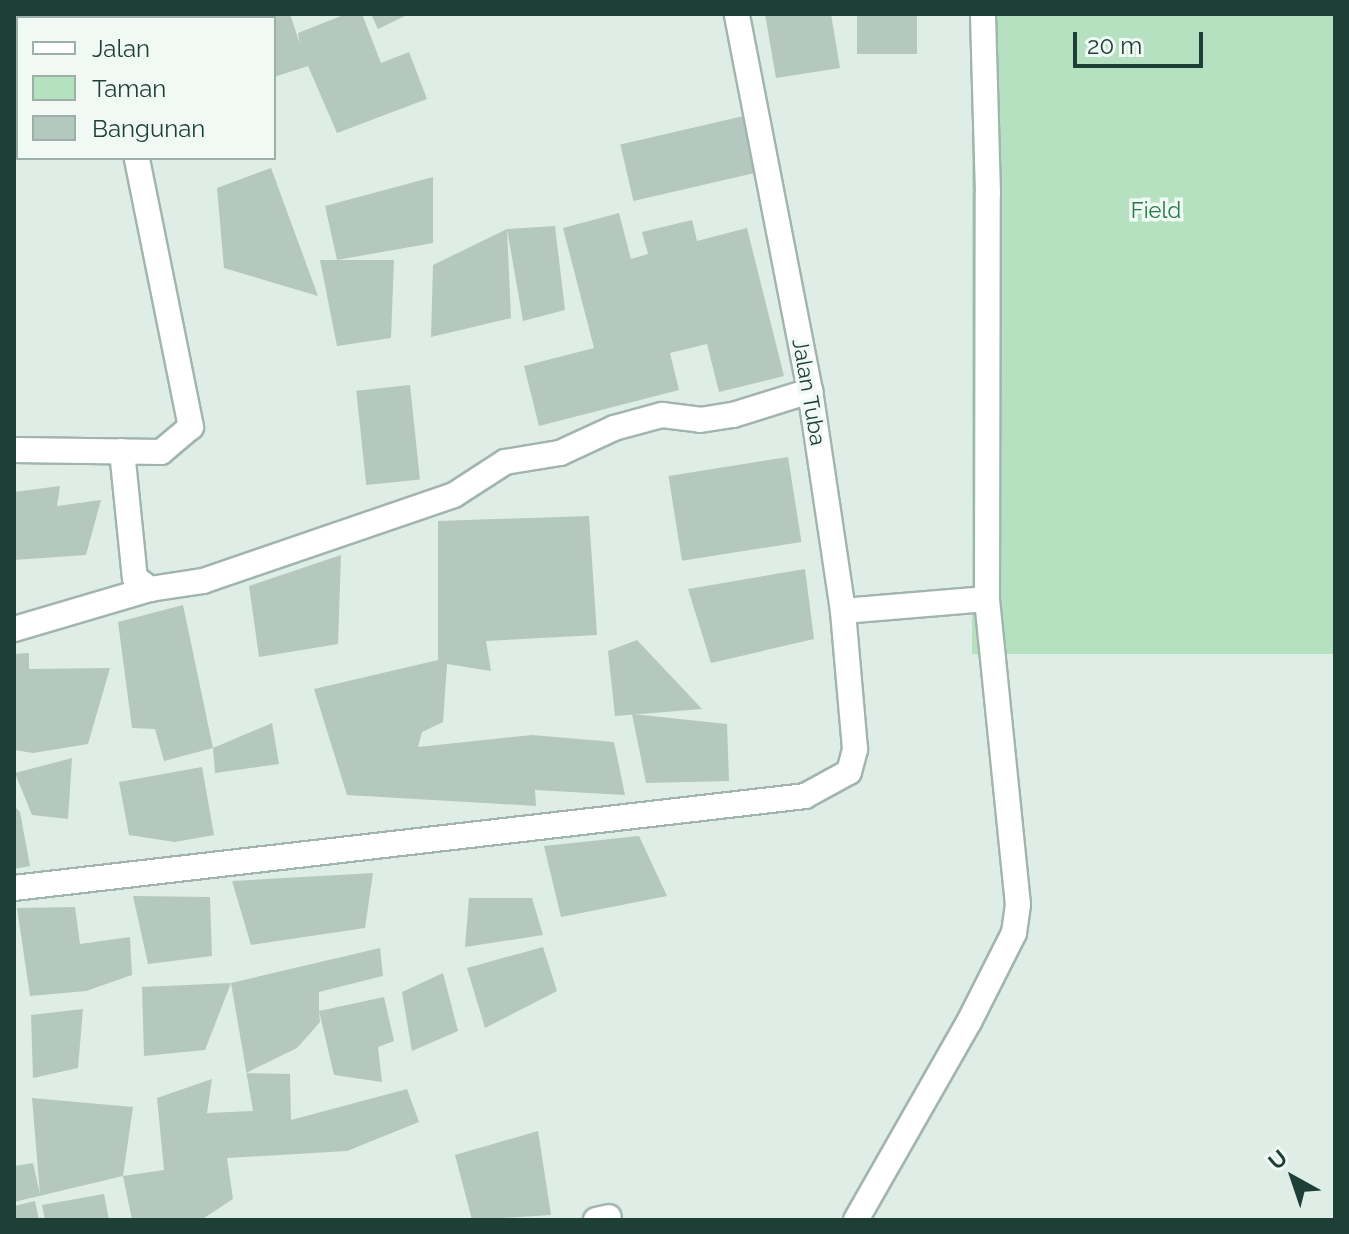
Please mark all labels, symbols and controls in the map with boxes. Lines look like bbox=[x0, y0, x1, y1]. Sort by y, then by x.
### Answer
legend bbox=[16, 16, 276, 160]
scale bar bbox=[1077, 16, 1207, 66]
text: 20 m bbox=[1087, 31, 1142, 60]
text: Jalan bbox=[92, 34, 150, 63]
text: Taman bbox=[92, 74, 166, 103]
text: Bangunan bbox=[92, 114, 205, 143]
park label: Field bbox=[1131, 198, 1181, 224]
street label: Jalan Tuba bbox=[787, 336, 831, 448]
north arrow bbox=[1253, 1138, 1333, 1218]
text: U bbox=[1263, 1144, 1292, 1175]

